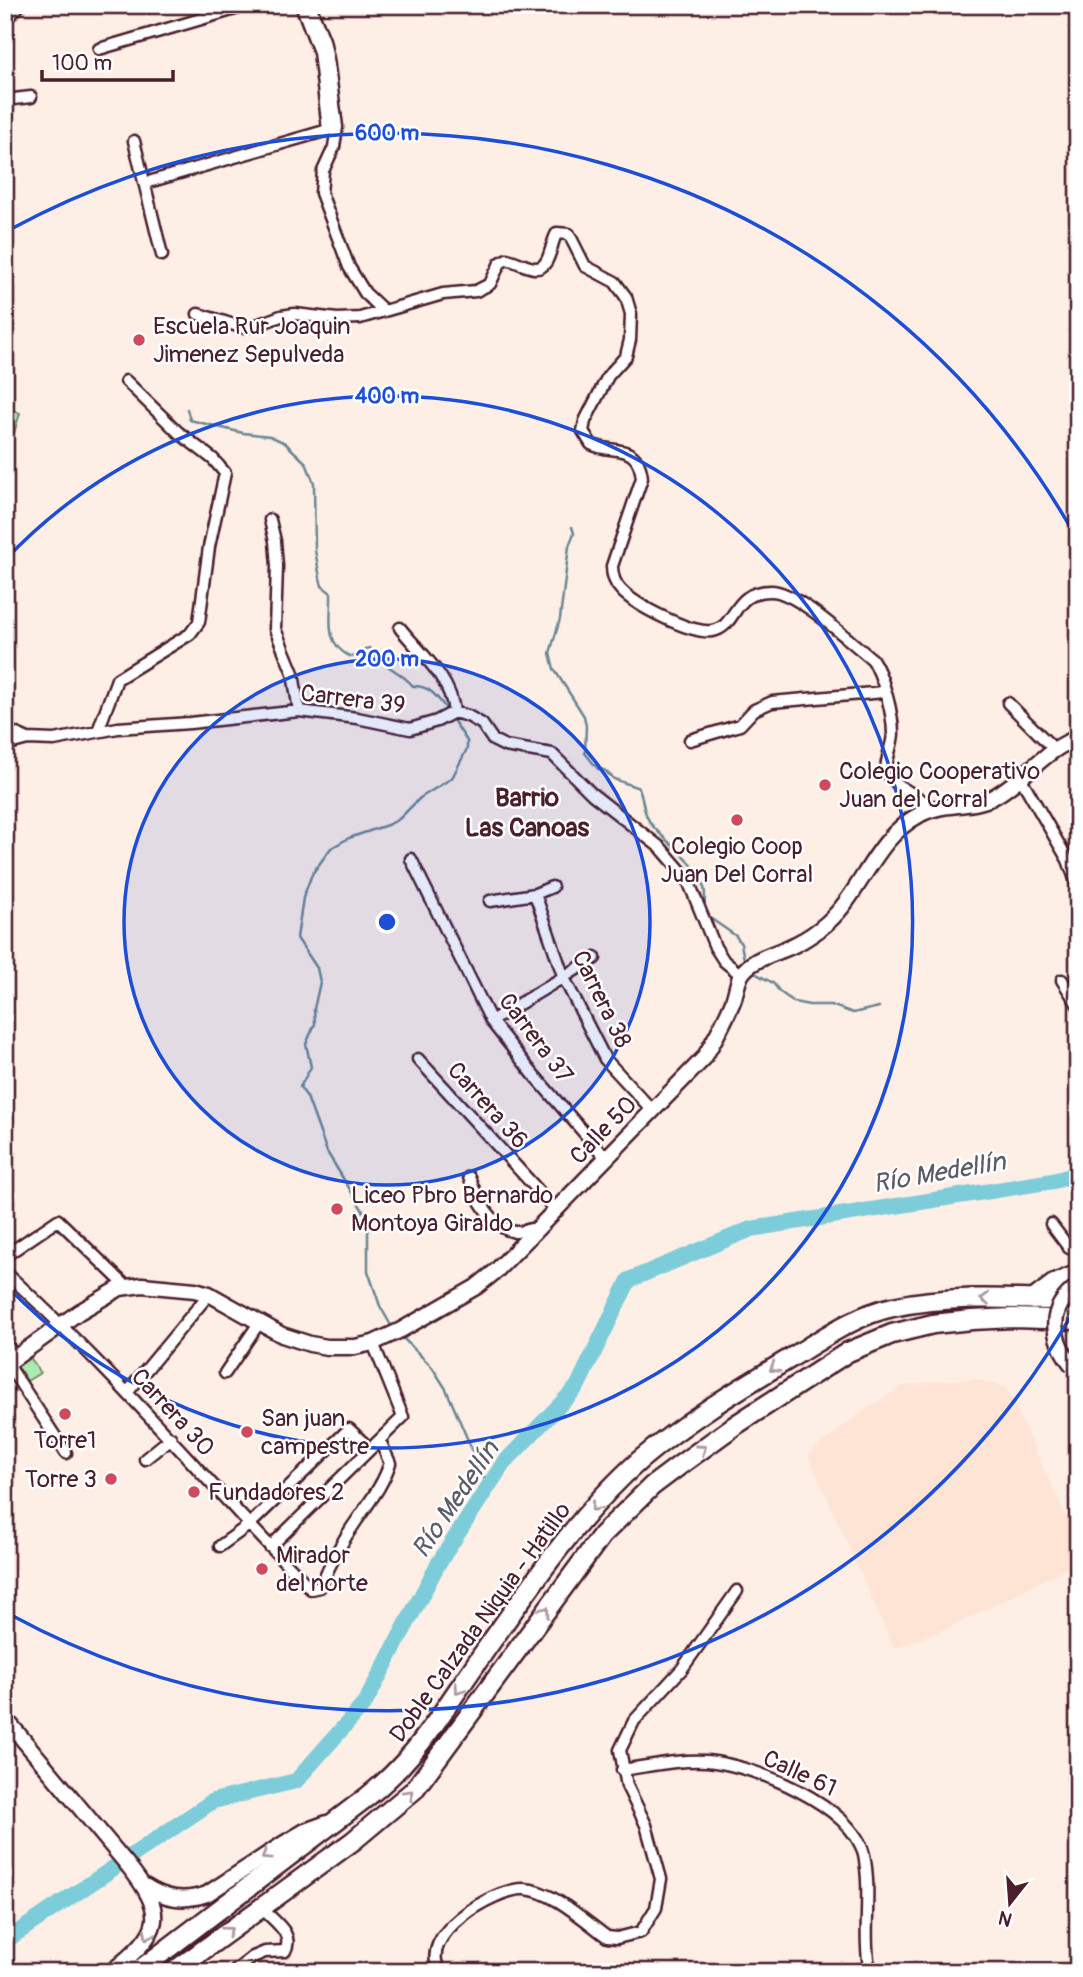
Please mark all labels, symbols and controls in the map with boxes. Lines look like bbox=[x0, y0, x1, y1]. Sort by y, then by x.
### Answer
scale bar bbox=[42, 38, 173, 82]
text: 100 m bbox=[52, 50, 112, 77]
text: 600 m bbox=[355, 120, 419, 147]
place label: Escuela Rur Joaquin Jimenez Sepulveda bbox=[153, 312, 351, 369]
marker: Escuela Rur Joaquin Jimenez Sepulveda bbox=[131, 332, 147, 348]
text: 400 m bbox=[355, 383, 419, 410]
text: 200 m bbox=[355, 646, 419, 673]
street label: Carrera 39 bbox=[299, 679, 407, 720]
place label: Colegio Cooperativo Juan del Corral bbox=[839, 757, 1040, 814]
marker: Colegio Cooperativo Juan del Corral bbox=[817, 777, 833, 793]
district label: Barrio Las Canoas bbox=[465, 782, 590, 844]
marker: Colegio Coop Juan Del Corral bbox=[729, 812, 745, 828]
place label: Colegio Coop Juan Del Corral bbox=[661, 832, 813, 889]
centre of rings bbox=[375, 910, 399, 934]
street label: Carrera 38 bbox=[566, 946, 638, 1053]
street label: Carrera 37 bbox=[492, 987, 579, 1089]
street label: Carrera 36 bbox=[441, 1056, 534, 1155]
street label: Calle 50 bbox=[564, 1090, 643, 1171]
water label: Río Medellín bbox=[871, 1145, 1009, 1200]
place label: Liceo Pbro Bernardo Montoya Giraldo bbox=[351, 1181, 553, 1238]
marker: Liceo Pbro Bernardo Montoya Giraldo bbox=[329, 1201, 345, 1217]
one-way arrow bbox=[979, 1291, 990, 1307]
one-way arrow bbox=[768, 1360, 781, 1373]
street label: Carrera 30 bbox=[125, 1363, 220, 1462]
place label: San juan campestre bbox=[261, 1404, 369, 1461]
marker: Torre1 bbox=[57, 1406, 73, 1422]
marker: San juan campestre bbox=[239, 1424, 255, 1440]
place label: Torre1 bbox=[34, 1426, 97, 1455]
water label: Río Medellín bbox=[405, 1434, 507, 1564]
one-way arrow bbox=[694, 1445, 707, 1457]
place label: Torre 3 bbox=[25, 1465, 97, 1494]
marker: Torre 3 bbox=[103, 1471, 119, 1487]
place label: Fundadores 2 bbox=[208, 1478, 344, 1507]
marker: Fundadores 2 bbox=[186, 1484, 202, 1500]
street label: Doble Calzada Niquia - Hatillo bbox=[384, 1496, 577, 1748]
one-way arrow bbox=[591, 1499, 603, 1512]
place label: Mirador del norte bbox=[276, 1541, 368, 1598]
marker: Mirador del norte bbox=[254, 1561, 270, 1577]
one-way arrow bbox=[536, 1606, 549, 1619]
one-way arrow bbox=[455, 1681, 467, 1694]
street label: Calle 61 bbox=[758, 1744, 841, 1803]
one-way arrow bbox=[401, 1789, 414, 1802]
one-way arrow bbox=[260, 1848, 273, 1861]
north arrow bbox=[974, 1868, 1044, 1938]
text: N bbox=[996, 1905, 1015, 1932]
one-way arrow bbox=[220, 1927, 233, 1939]
one-way arrow bbox=[142, 1928, 156, 1941]

